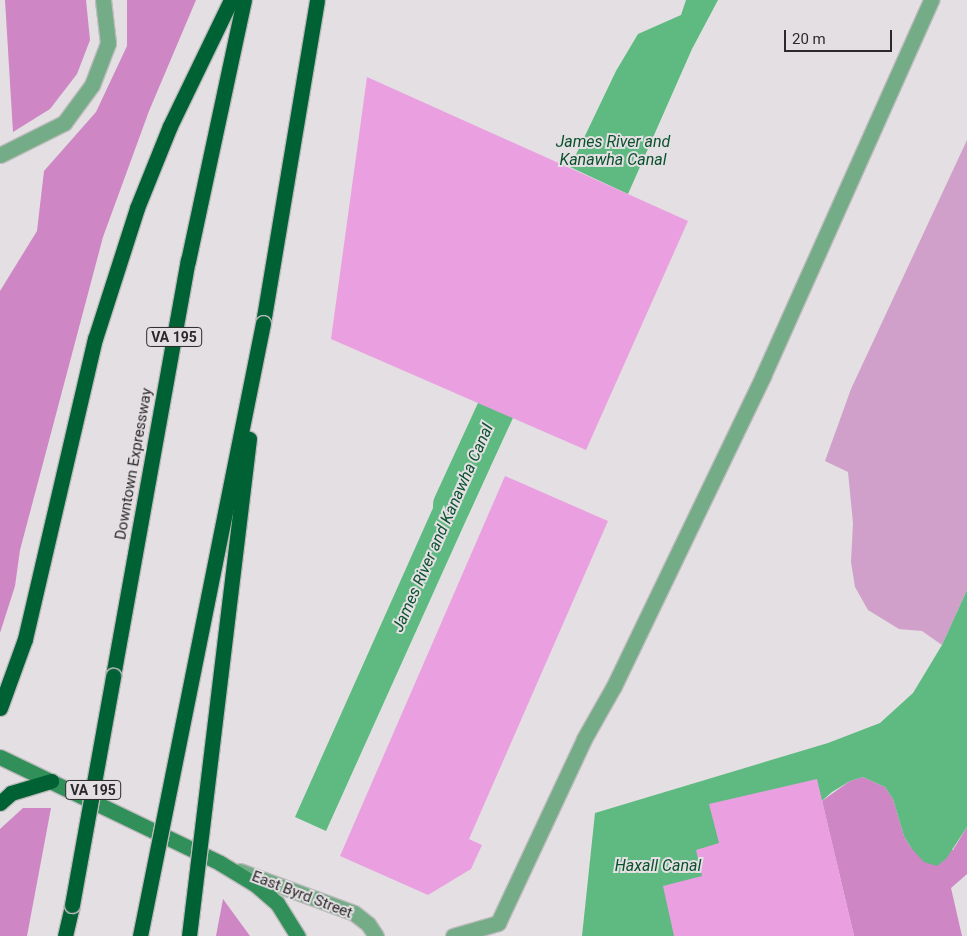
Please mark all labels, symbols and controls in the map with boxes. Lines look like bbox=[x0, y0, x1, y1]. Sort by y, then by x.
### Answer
scale bar bbox=[787, 20, 894, 52]
text: 20 m bbox=[792, 30, 826, 48]
water label: James River and Kanawha Canal bbox=[556, 132, 670, 170]
road number: VA 195 bbox=[145, 326, 203, 348]
street label: Downtown Expressway bbox=[112, 387, 156, 541]
water label: James River and Kanawha Canal bbox=[388, 421, 498, 635]
road number: VA 195 bbox=[64, 778, 122, 802]
water label: Haxall Canal bbox=[615, 856, 701, 876]
street label: East Byrd Street bbox=[249, 868, 355, 922]

